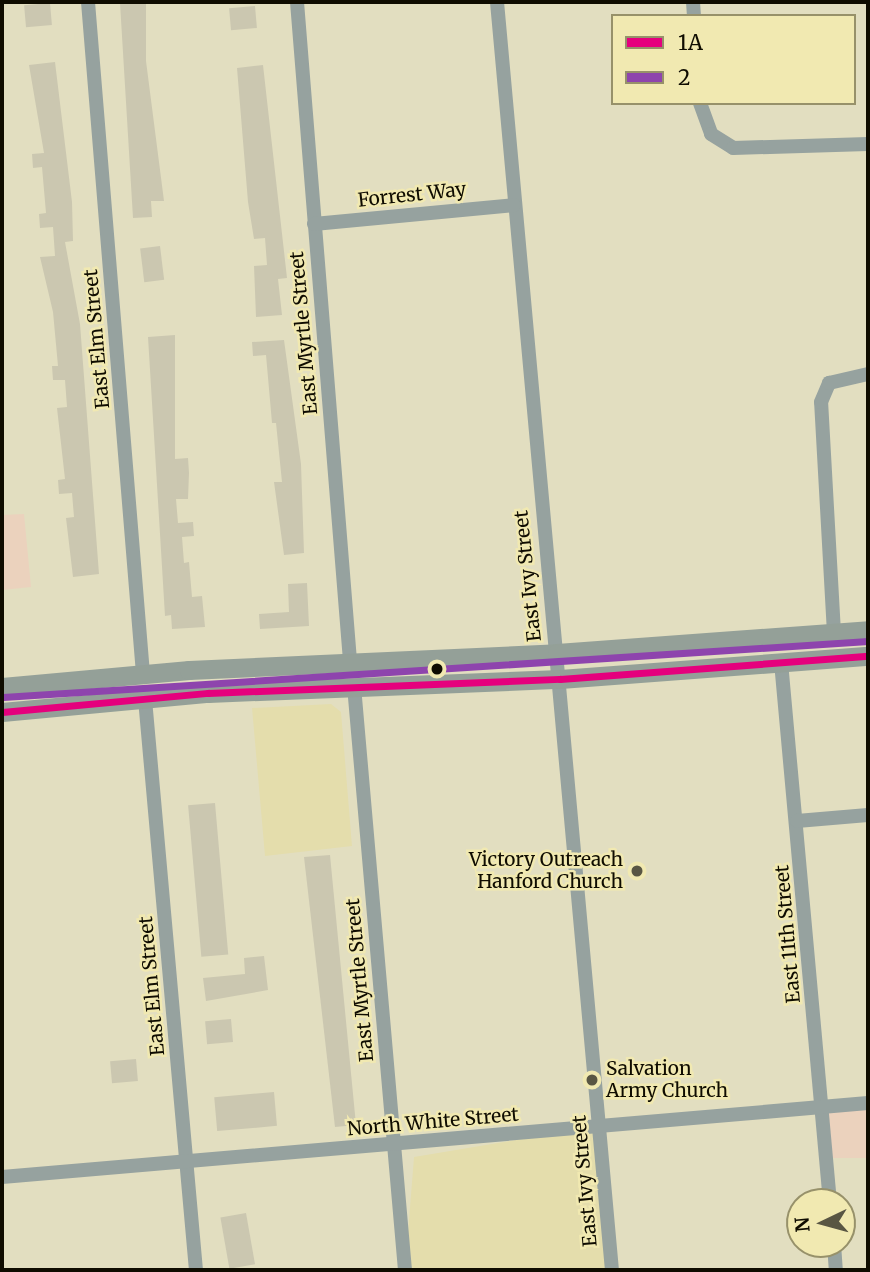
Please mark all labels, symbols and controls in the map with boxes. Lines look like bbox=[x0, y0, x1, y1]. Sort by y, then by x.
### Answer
legend bbox=[611, 14, 856, 105]
text: 1A bbox=[678, 29, 703, 56]
text: 2 bbox=[678, 64, 691, 91]
street label: Forrest Way bbox=[357, 178, 467, 212]
street label: East Myrtle Street bbox=[285, 250, 323, 416]
street label: East Elm Street bbox=[80, 268, 114, 410]
street label: East Ivy Street bbox=[510, 509, 546, 643]
unlabelled marker bbox=[430, 662, 444, 676]
place label: Victory Outreach Hanford Church bbox=[469, 849, 623, 893]
marker: Victory Outreach Hanford Church bbox=[629, 863, 645, 879]
street label: East 11th Street bbox=[771, 864, 805, 1004]
street label: East Myrtle Street bbox=[341, 897, 379, 1063]
street label: East Elm Street bbox=[135, 915, 169, 1057]
place label: Salvation Army Church bbox=[606, 1058, 728, 1102]
marker: Salvation Army Church bbox=[584, 1072, 600, 1088]
street label: North White Street bbox=[346, 1103, 520, 1141]
street label: East Ivy Street bbox=[568, 1114, 602, 1248]
north arrow bbox=[786, 1188, 856, 1258]
text: N bbox=[789, 1216, 815, 1233]

